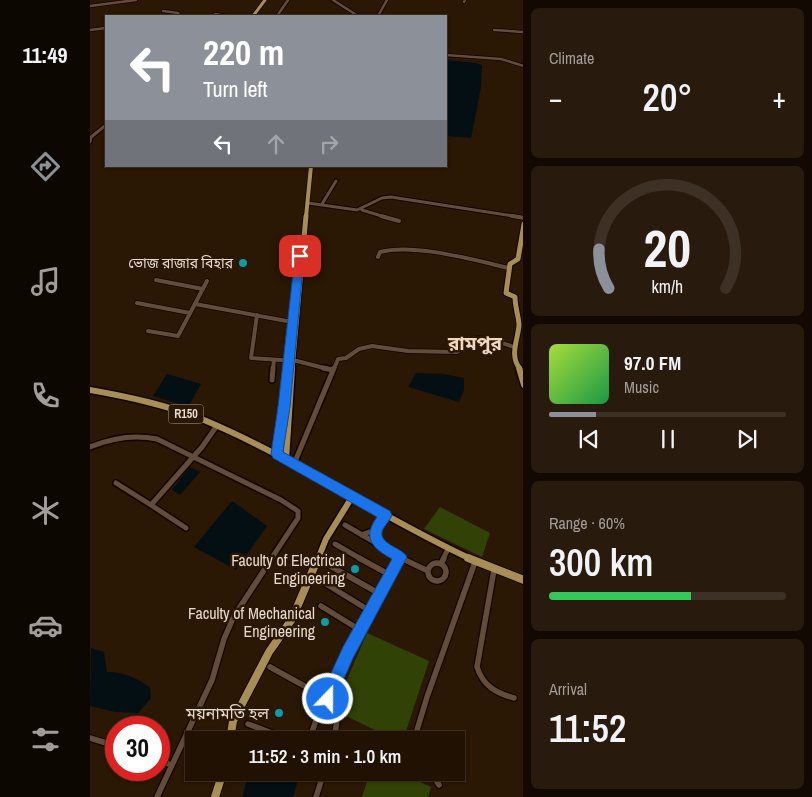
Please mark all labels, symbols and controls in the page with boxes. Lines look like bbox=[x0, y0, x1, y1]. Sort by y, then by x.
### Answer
text: 220 m bbox=[203, 29, 284, 76]
icon: left bbox=[120, 35, 185, 100]
text: 11:49 bbox=[22, 40, 68, 70]
text: Climate bbox=[549, 47, 594, 69]
text: 20° bbox=[643, 72, 692, 123]
text: Turn left bbox=[203, 74, 268, 104]
text: − bbox=[549, 79, 562, 117]
text: + bbox=[773, 79, 786, 117]
icon: left bbox=[209, 130, 237, 158]
icon: ahead bbox=[262, 130, 290, 158]
icon: right bbox=[315, 130, 343, 158]
icon: directions bbox=[28, 149, 63, 184]
text: 20 bbox=[644, 213, 691, 283]
pin bbox=[279, 235, 321, 277]
icon: arrive bbox=[286, 242, 314, 270]
place label: ভোজ রাজার বিহার bbox=[128, 254, 234, 272]
marker: ভোজ রাজার বিহার bbox=[237, 257, 249, 269]
icon: music bbox=[28, 264, 63, 299]
text: km/h bbox=[652, 275, 683, 299]
district label: রামপুর bbox=[447, 330, 503, 356]
text: 97.0 FM bbox=[624, 350, 681, 376]
text: Music bbox=[624, 376, 659, 398]
icon: phone bbox=[28, 378, 63, 413]
road number: R150 bbox=[168, 404, 204, 424]
icon: previous bbox=[575, 425, 603, 453]
icon: pause bbox=[654, 425, 682, 453]
icon: next bbox=[733, 425, 761, 453]
icon: climate bbox=[28, 493, 63, 528]
text: Range · 60% bbox=[549, 512, 625, 534]
text: 300 km bbox=[549, 537, 653, 588]
place label: Faculty of Electrical Engineering bbox=[231, 549, 346, 589]
marker: Faculty of Electrical Engineering bbox=[349, 563, 361, 575]
place label: Faculty of Mechanical Engineering bbox=[188, 602, 316, 642]
icon: car bbox=[28, 608, 63, 643]
marker: Faculty of Mechanical Engineering bbox=[319, 616, 331, 628]
position arrow bbox=[301, 672, 353, 724]
text: Arrival bbox=[549, 678, 587, 700]
place label: ময়নামতি হল bbox=[185, 702, 269, 724]
text: 11:52 bbox=[549, 703, 626, 754]
marker: ময়নামতি হল bbox=[273, 707, 285, 719]
speed limit sign: 30 bbox=[105, 716, 170, 781]
icon: filters bbox=[28, 722, 63, 757]
text: 11:52 · 3 min · 1.0 km bbox=[249, 743, 401, 769]

